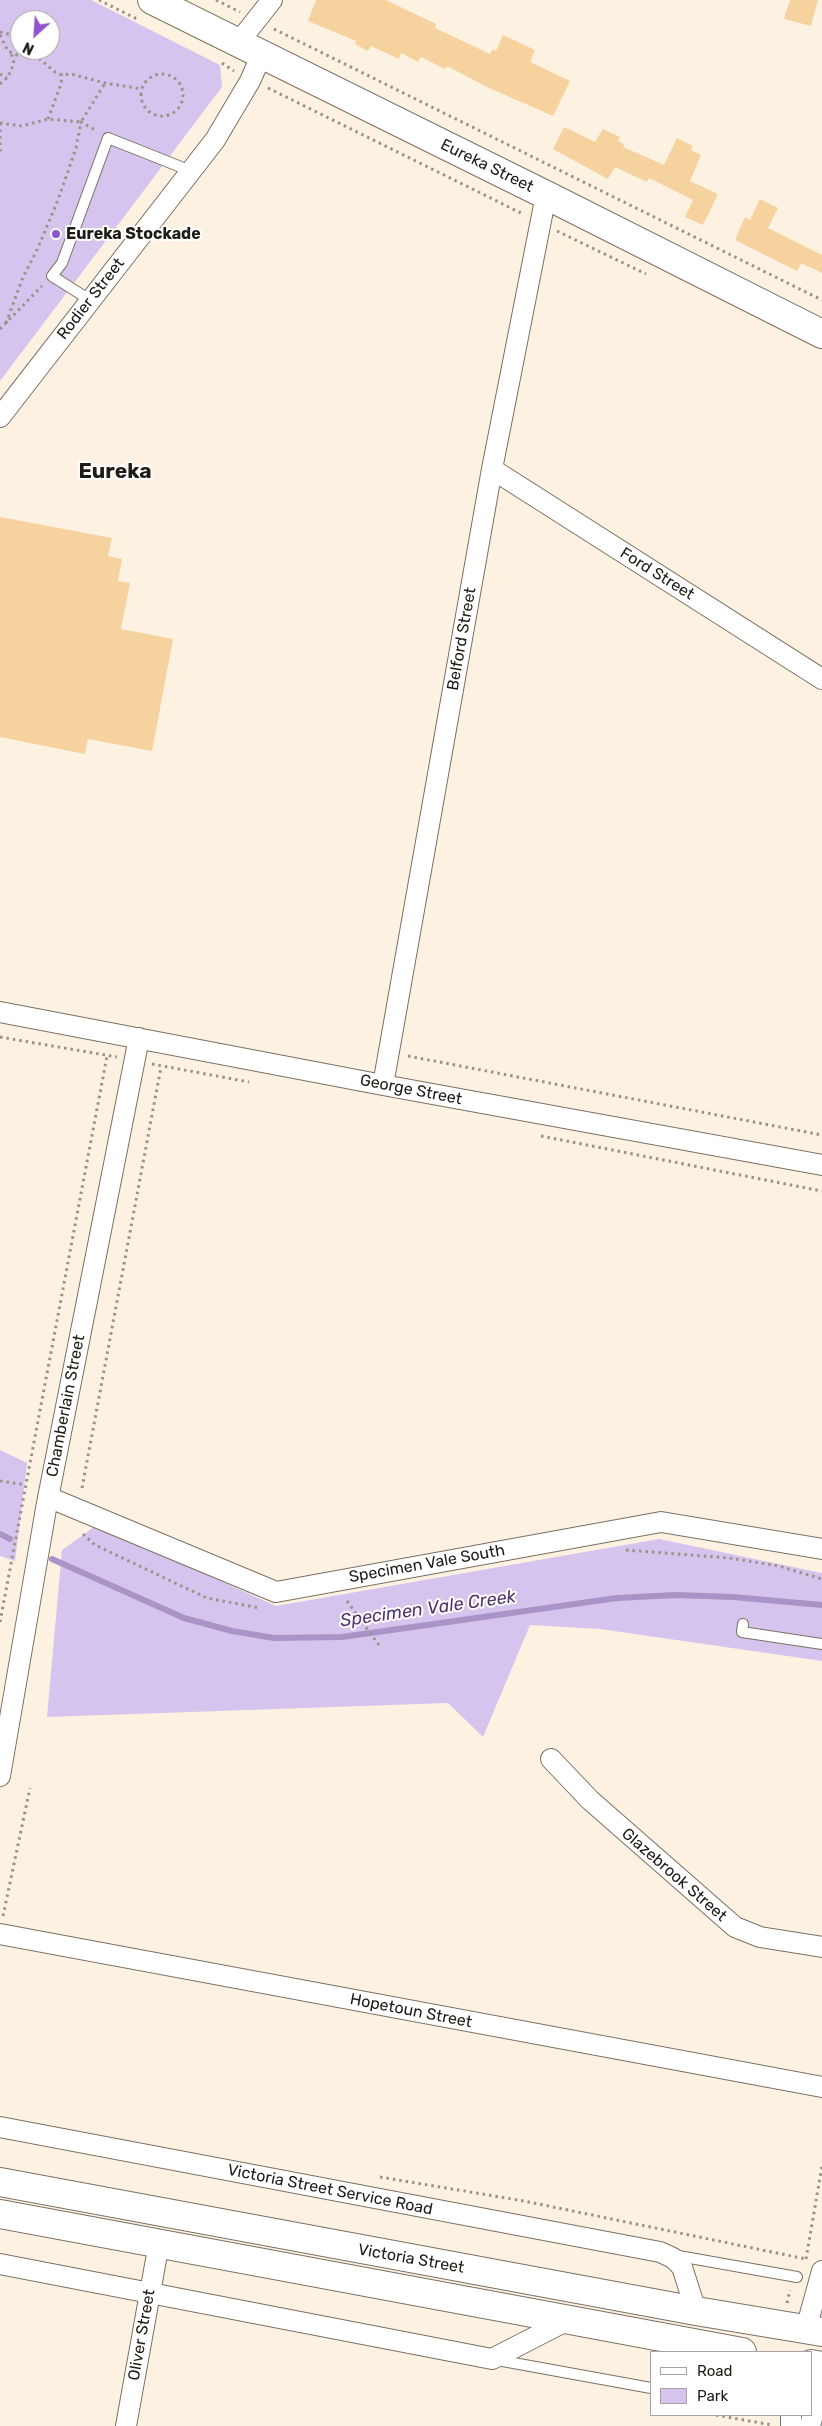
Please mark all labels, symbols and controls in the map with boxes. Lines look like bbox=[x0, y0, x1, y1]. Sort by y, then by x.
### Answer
north arrow bbox=[10, 10, 60, 60]
text: N bbox=[20, 38, 37, 58]
street label: Eureka Street bbox=[437, 135, 537, 197]
place label: Eureka Stockade bbox=[66, 224, 201, 244]
marker: Eureka Stockade bbox=[50, 228, 62, 240]
street label: Rodier Street bbox=[53, 254, 129, 344]
district label: Eureka bbox=[78, 459, 152, 485]
street label: Ford Street bbox=[616, 544, 698, 604]
street label: Belford Street bbox=[443, 586, 481, 692]
street label: George Street bbox=[358, 1071, 464, 1109]
street label: Chamberlain Street bbox=[43, 1333, 89, 1479]
street label: Specimen Vale South bbox=[348, 1541, 506, 1587]
water label: Specimen Vale Creek bbox=[339, 1586, 517, 1632]
street label: Glazebrook Street bbox=[618, 1824, 730, 1926]
street label: Hopetoun Street bbox=[348, 1990, 474, 2032]
street label: Victoria Street Service Road bbox=[226, 2161, 434, 2219]
street label: Victoria Street bbox=[356, 2240, 466, 2278]
street label: Oliver Street bbox=[125, 2288, 159, 2382]
legend bbox=[650, 2351, 812, 2416]
text: Road bbox=[697, 2362, 733, 2380]
text: Park bbox=[697, 2387, 728, 2405]

